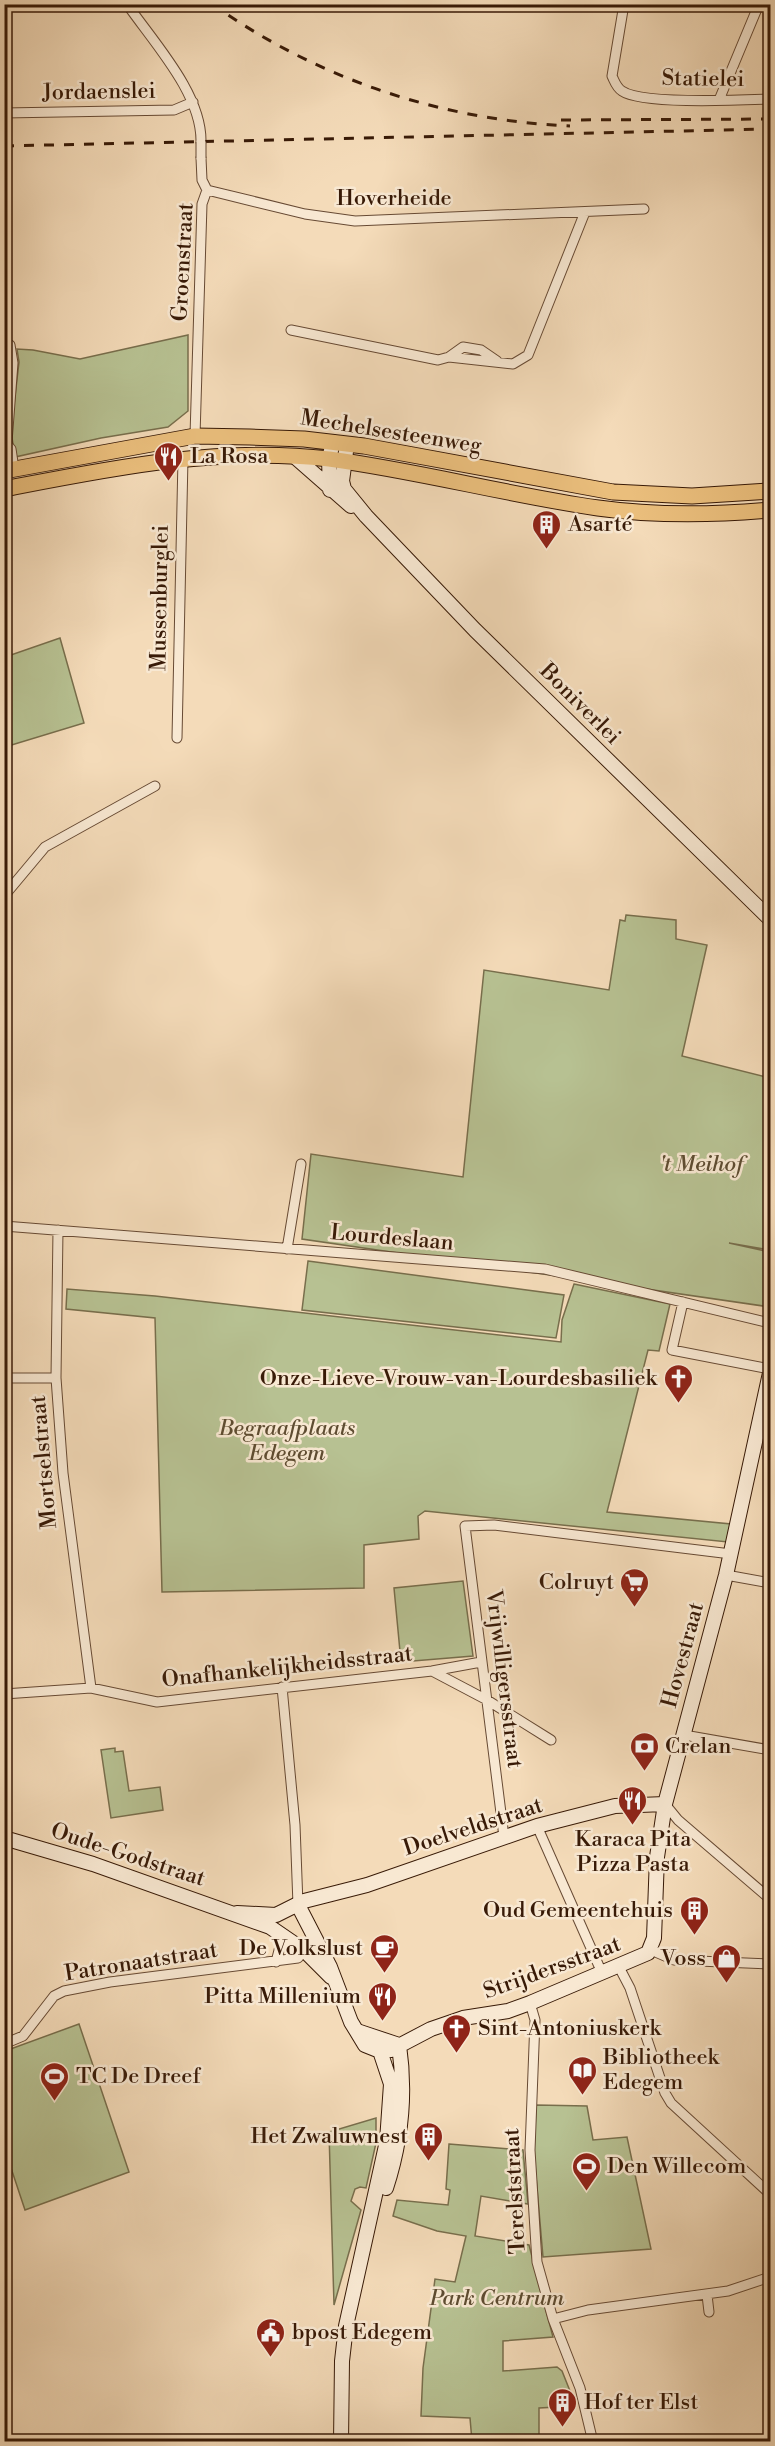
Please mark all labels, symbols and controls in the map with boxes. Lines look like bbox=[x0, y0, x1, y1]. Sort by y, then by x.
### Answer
street label: Statielei bbox=[661, 65, 745, 93]
street label: Jordaenslei bbox=[41, 78, 156, 107]
street label: Hoverheide bbox=[336, 185, 452, 212]
street label: Groenstraat bbox=[166, 202, 200, 322]
street label: Mechelsesteenweg bbox=[298, 404, 484, 460]
restaurant icon: La Rosa bbox=[153, 440, 185, 482]
place label: La Rosa bbox=[190, 443, 269, 470]
building icon: Asarté bbox=[531, 508, 563, 550]
place label: Asarté bbox=[567, 511, 633, 538]
street label: Mussenburglei bbox=[145, 525, 175, 671]
street label: Boniverlei bbox=[533, 657, 626, 750]
park label: 't Meihof bbox=[659, 1151, 748, 1178]
street label: Lourdeslaan bbox=[329, 1219, 455, 1257]
church icon: Onze-Lieve-Vrouw-van-Lourdesbasiliek bbox=[662, 1362, 694, 1404]
place label: Onze-Lieve-Vrouw-van-Lourdesbasiliek bbox=[260, 1365, 659, 1392]
street label: Mortselstraat bbox=[25, 1394, 63, 1530]
park label: Begraafplaats Edegem bbox=[218, 1415, 355, 1467]
supermarket icon: Colruyt bbox=[619, 1566, 651, 1608]
place label: Colruyt bbox=[539, 1569, 614, 1596]
street label: Vrijwilligersstraat bbox=[480, 1587, 528, 1770]
street label: Hovestraat bbox=[656, 1599, 710, 1711]
street label: Onafhankelijkheidsstraat bbox=[160, 1640, 414, 1694]
bank icon: Crelan bbox=[628, 1730, 660, 1772]
place label: Crelan bbox=[665, 1733, 731, 1760]
restaurant icon: Karaca Pita Pizza Pasta bbox=[617, 1784, 649, 1826]
street label: Doelveldstraat bbox=[400, 1792, 546, 1862]
street label: Oude-Godstraat bbox=[47, 1817, 209, 1893]
place label: Karaca Pita Pizza Pasta bbox=[575, 1826, 692, 1878]
building icon: Oud Gemeentehuis bbox=[678, 1894, 710, 1936]
place label: Oud Gemeentehuis bbox=[483, 1897, 673, 1924]
street label: Strijdersstraat bbox=[480, 1931, 625, 2005]
cafe icon: De Volkslust bbox=[368, 1932, 400, 1974]
place label: De Volkslust bbox=[239, 1935, 363, 1962]
street label: Patronaatstraat bbox=[63, 1937, 220, 1987]
shop icon: Voss bbox=[711, 1942, 743, 1984]
place label: Voss bbox=[660, 1945, 706, 1972]
restaurant icon: Pitta Millenium bbox=[366, 1980, 398, 2022]
place label: Pitta Millenium bbox=[204, 1983, 361, 2010]
church icon: Sint-Antoniuskerk bbox=[441, 2012, 473, 2054]
place label: Sint-Antoniuskerk bbox=[478, 2015, 663, 2042]
place label: Bibliotheek Edegem bbox=[602, 2044, 721, 2096]
library icon: Bibliotheek Edegem bbox=[566, 2054, 598, 2096]
sports icon: TC De Dreef bbox=[39, 2060, 71, 2102]
place label: TC De Dreef bbox=[76, 2063, 201, 2090]
building icon: Het Zwaluwnest bbox=[413, 2120, 445, 2162]
place label: Het Zwaluwnest bbox=[251, 2123, 408, 2150]
street label: Terelststraat bbox=[498, 2127, 532, 2255]
sports icon: Den Willecom bbox=[570, 2150, 602, 2192]
place label: Den Willecom bbox=[607, 2153, 746, 2180]
park label: Park Centrum bbox=[429, 2285, 564, 2312]
public building icon: bpost Edegem bbox=[255, 2316, 287, 2358]
place label: bpost Edegem bbox=[292, 2319, 432, 2346]
building icon: Hof ter Elst bbox=[547, 2386, 579, 2428]
place label: Hof ter Elst bbox=[584, 2389, 698, 2416]

